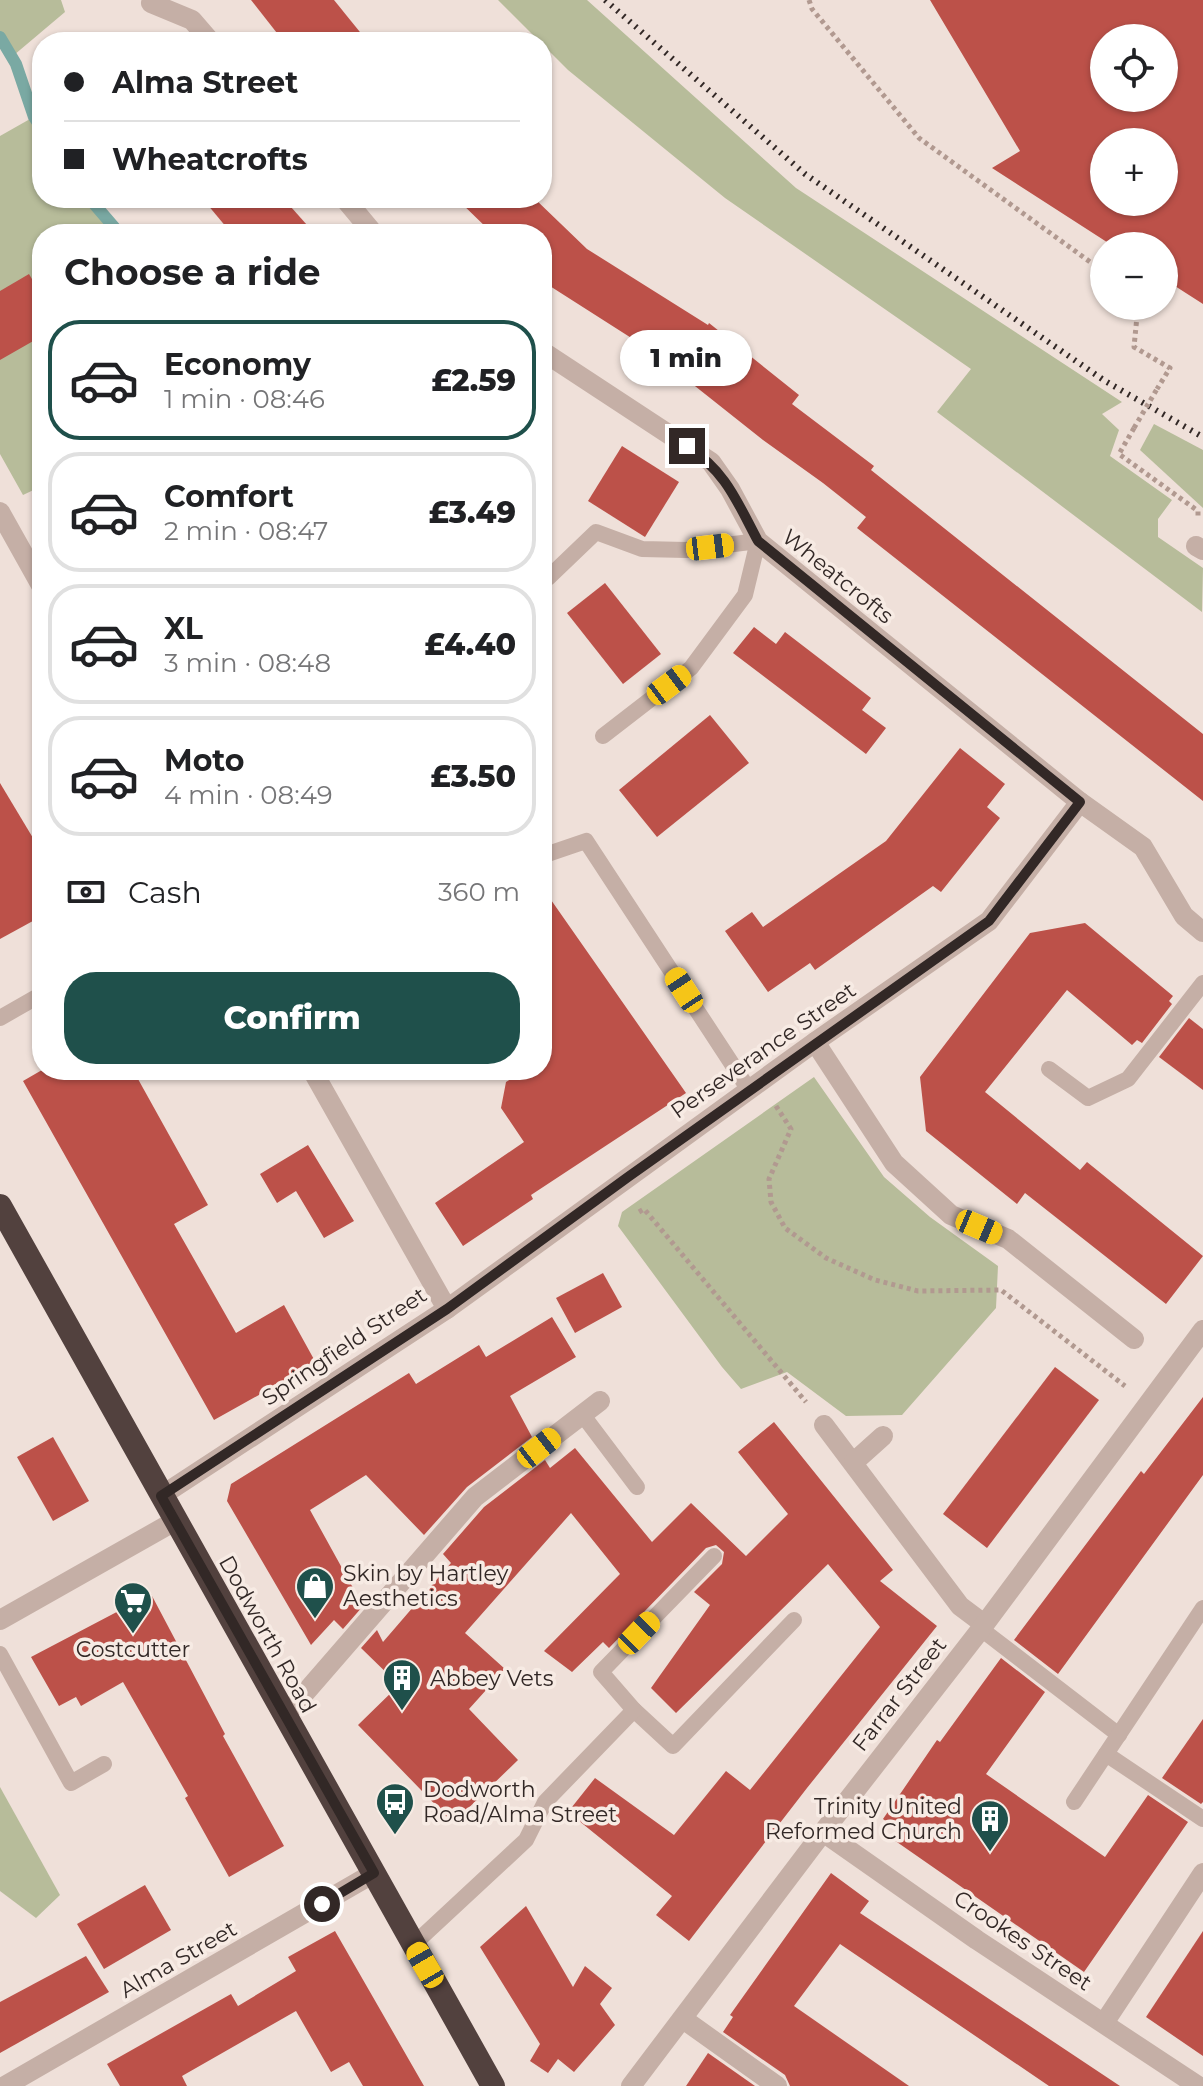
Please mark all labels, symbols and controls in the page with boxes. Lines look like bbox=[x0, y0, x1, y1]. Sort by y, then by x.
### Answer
map controls bbox=[1090, 24, 1178, 320]
button: locate bbox=[1090, 24, 1178, 112]
text: Alma Street bbox=[112, 64, 298, 101]
button: + bbox=[1090, 128, 1178, 216]
text: Wheatcrofts bbox=[112, 141, 308, 178]
button: − bbox=[1090, 232, 1178, 320]
text: Choose a ride bbox=[64, 250, 321, 294]
callout: 1 min bbox=[621, 330, 753, 386]
text: 1 min bbox=[650, 342, 722, 374]
icon: car bbox=[68, 344, 140, 416]
text: Economy bbox=[164, 346, 311, 383]
text: £2.59 bbox=[431, 362, 516, 399]
text: 1 min · 08:46 bbox=[164, 383, 325, 415]
route end bbox=[669, 428, 705, 464]
icon: car bbox=[68, 476, 140, 548]
text: Comfort bbox=[164, 478, 294, 515]
text: £3.49 bbox=[429, 494, 516, 531]
text: 2 min · 08:47 bbox=[164, 515, 328, 547]
street label: Wheatcrofts bbox=[777, 523, 899, 630]
car bbox=[685, 532, 735, 562]
icon: car bbox=[68, 608, 140, 680]
text: XL bbox=[164, 610, 203, 647]
text: £4.40 bbox=[424, 626, 516, 663]
text: 3 min · 08:48 bbox=[164, 647, 331, 679]
car bbox=[643, 661, 695, 709]
icon: car bbox=[68, 740, 140, 812]
text: Moto bbox=[164, 742, 245, 779]
text: £3.50 bbox=[431, 758, 516, 795]
text: 4 min · 08:49 bbox=[164, 779, 332, 811]
icon: cash bbox=[64, 870, 108, 914]
text: Cash bbox=[128, 874, 202, 911]
text: 360 m bbox=[438, 876, 520, 908]
car bbox=[661, 963, 707, 1017]
button: Confirm bbox=[64, 972, 520, 1064]
street label: Perseverance Street bbox=[666, 976, 861, 1125]
car bbox=[952, 1207, 1006, 1247]
street label: Springfield Street bbox=[257, 1281, 432, 1412]
car bbox=[513, 1424, 565, 1472]
street label: Dodworth Road bbox=[213, 1551, 322, 1718]
place label: Skin by Hartley Aesthetics bbox=[343, 1560, 509, 1612]
shop icon: Skin by Hartley Aesthetics bbox=[294, 1565, 336, 1620]
supermarket icon: Costcutter bbox=[112, 1580, 154, 1635]
car bbox=[614, 1607, 664, 1659]
street label: Farrar Street bbox=[847, 1632, 952, 1757]
place label: Costcutter bbox=[76, 1636, 190, 1663]
building icon: Abbey Vets bbox=[381, 1657, 423, 1712]
place label: Abbey Vets bbox=[430, 1665, 554, 1692]
place label: Dodworth Road/Alma Street bbox=[423, 1776, 617, 1828]
bus stop icon: Dodworth Road/Alma Street bbox=[374, 1781, 416, 1836]
place label: Trinity United Reformed Church bbox=[765, 1793, 962, 1845]
building icon: Trinity United Reformed Church bbox=[969, 1798, 1011, 1853]
street label: Crookes Street bbox=[949, 1884, 1097, 1997]
route start bbox=[304, 1886, 340, 1922]
street label: Alma Street bbox=[115, 1915, 241, 2004]
car bbox=[403, 1938, 447, 1992]

